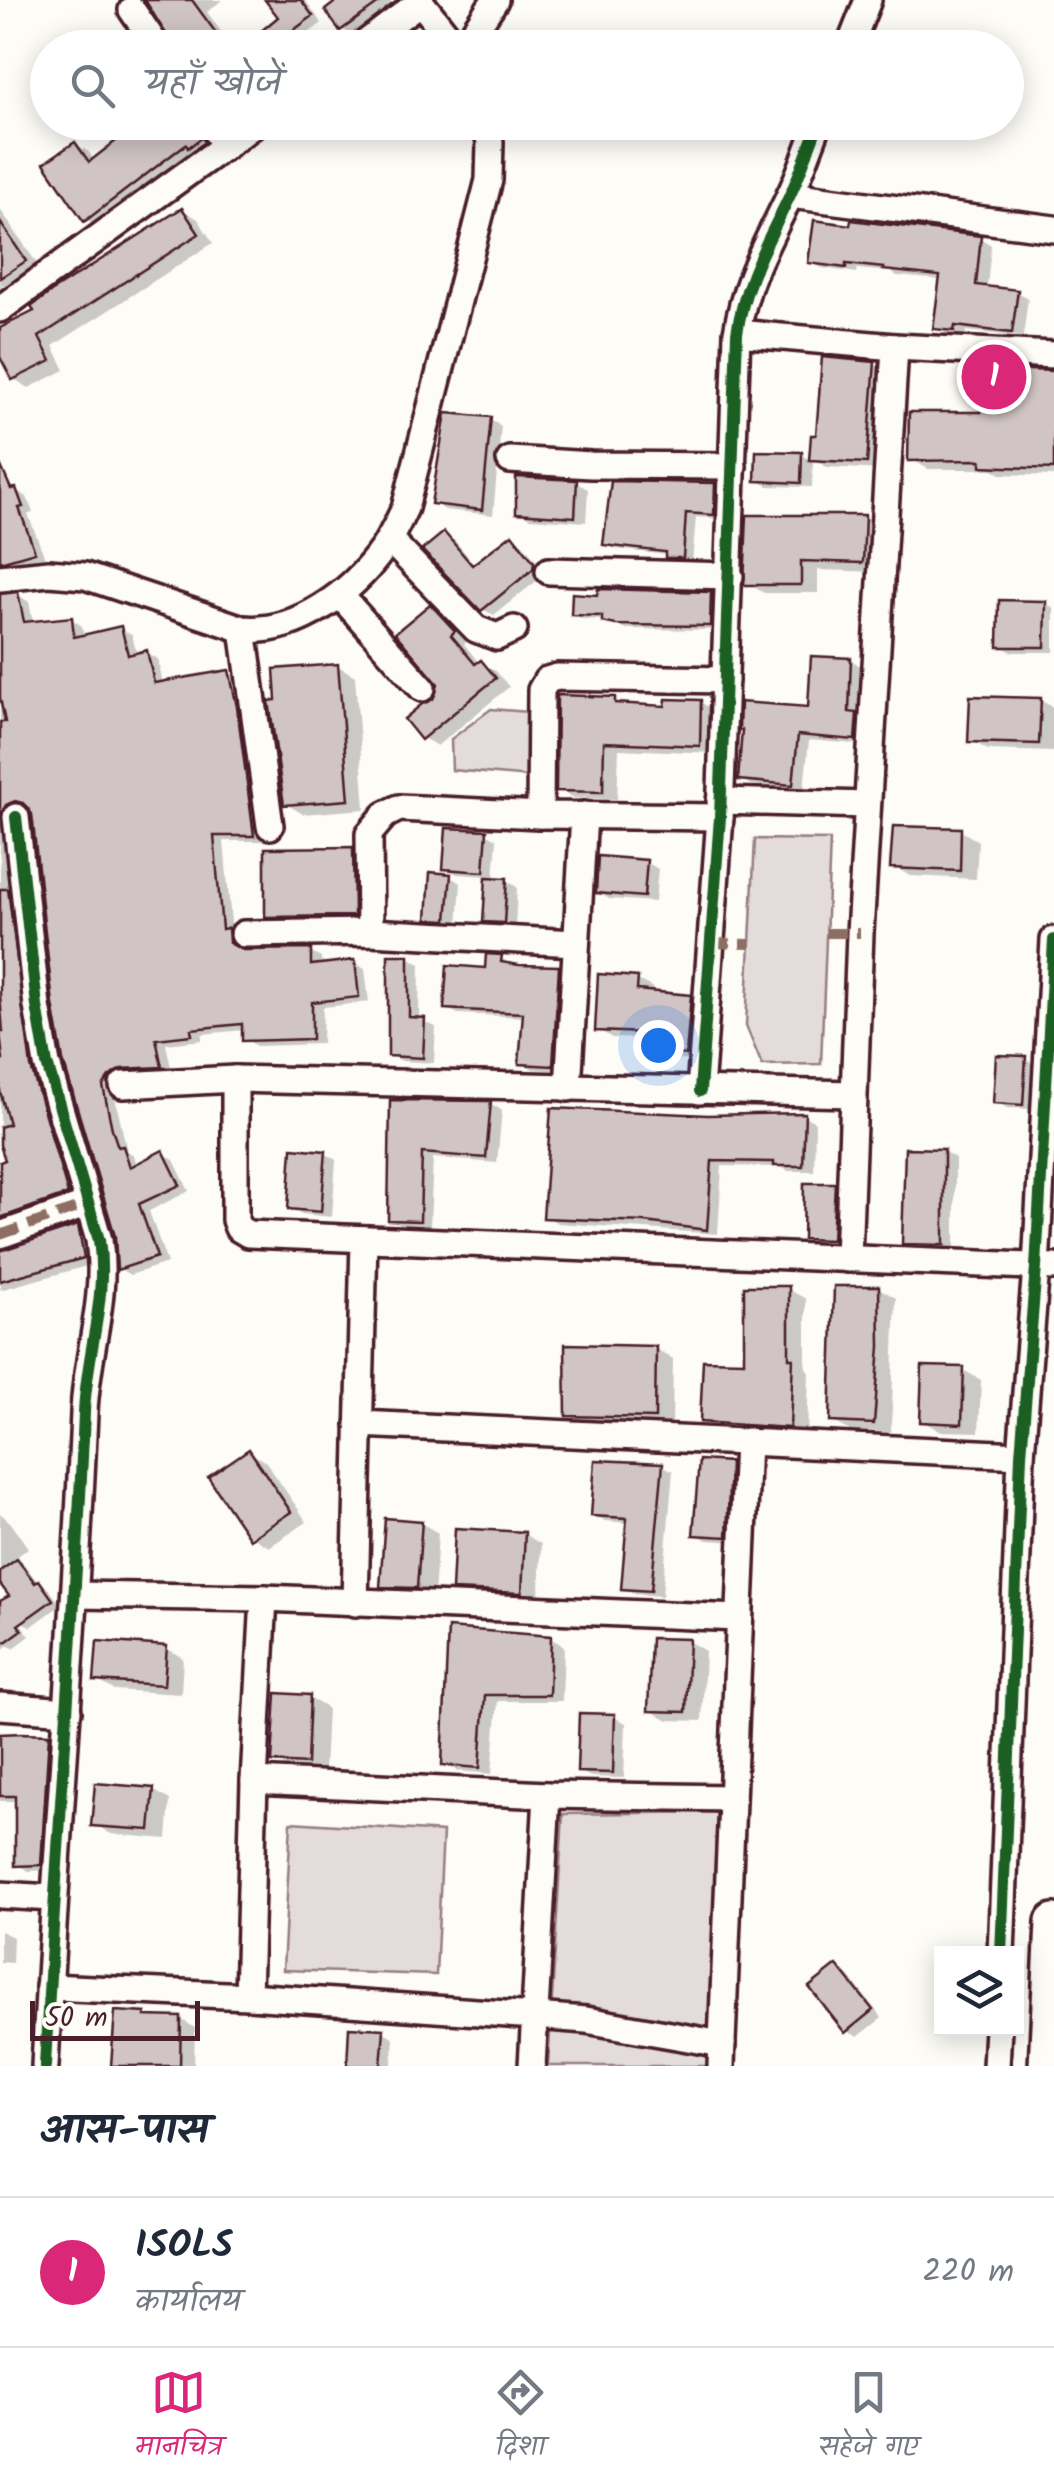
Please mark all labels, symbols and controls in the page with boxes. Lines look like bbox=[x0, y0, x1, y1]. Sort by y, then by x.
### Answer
search box bbox=[30, 30, 1024, 140]
text: यहाँ खोजें bbox=[145, 55, 282, 115]
icon: search bbox=[65, 58, 120, 113]
pin: 1 bbox=[962, 340, 1026, 414]
your location bbox=[633, 1020, 684, 1071]
map controls bbox=[934, 1946, 1024, 2036]
button: layers bbox=[934, 1946, 1024, 2036]
scale bar bbox=[30, 1996, 200, 2040]
text: 50 m bbox=[45, 1996, 108, 2041]
text: आस-पास bbox=[40, 2098, 209, 2165]
text: ISOLS bbox=[135, 2217, 233, 2277]
text: 1 bbox=[68, 2247, 77, 2298]
text: 220 m bbox=[923, 2247, 1014, 2298]
text: कार्यालय bbox=[135, 2277, 241, 2328]
tab: मानचित्र bbox=[135, 2365, 222, 2470]
tab: दिशा bbox=[493, 2365, 548, 2470]
tab: सहेजे गए bbox=[819, 2365, 919, 2470]

